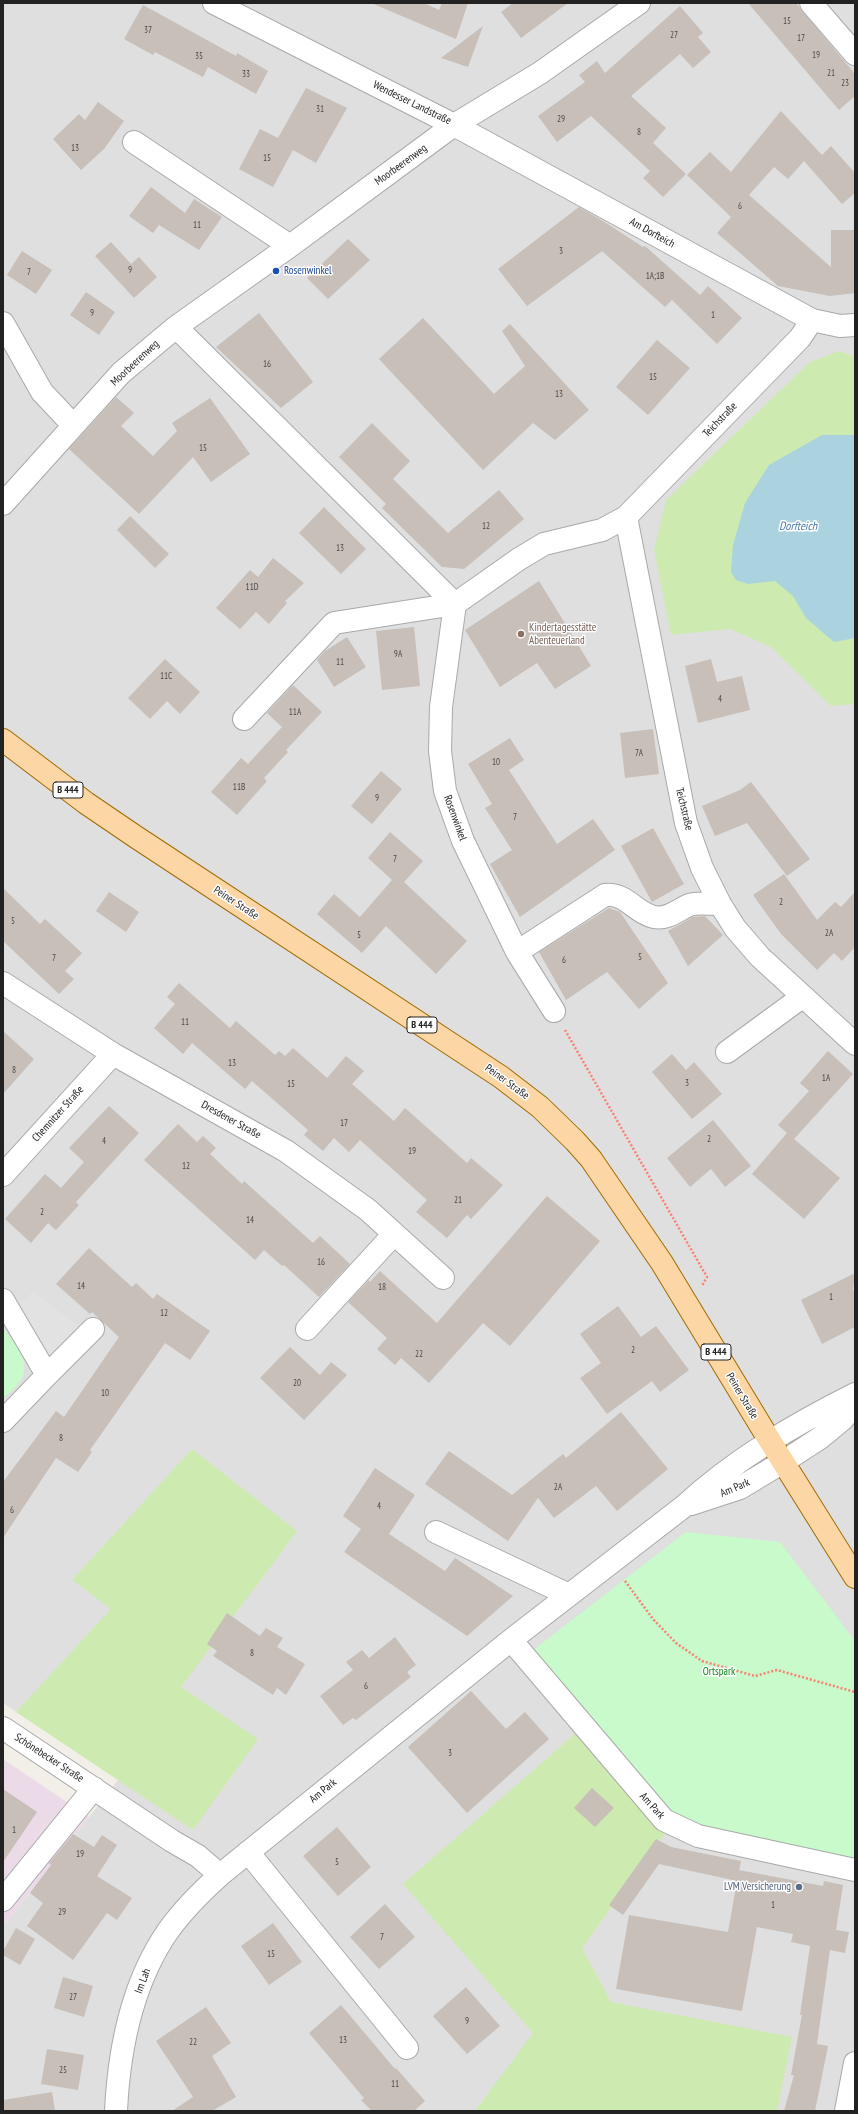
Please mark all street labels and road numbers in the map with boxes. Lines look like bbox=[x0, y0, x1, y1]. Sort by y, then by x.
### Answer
street label: Wendesser Landstraße bbox=[371, 78, 453, 128]
street label: Moorbeerenweg bbox=[372, 142, 430, 188]
street label: Am Dorfteich bbox=[627, 215, 677, 251]
street label: Moorbeerenweg bbox=[108, 337, 162, 389]
street label: Teichstraße bbox=[700, 400, 740, 440]
road number: B 444 bbox=[53, 782, 83, 798]
street label: Teichstraße bbox=[672, 786, 696, 832]
street label: Rosenwinkel bbox=[441, 793, 469, 843]
street label: Peiner Straße bbox=[211, 883, 261, 923]
road number: B 444 bbox=[407, 1017, 437, 1033]
street label: Peiner Straße bbox=[482, 1062, 532, 1102]
street label: Chemnitzer Straße bbox=[29, 1083, 87, 1145]
street label: Dresdener Straße bbox=[199, 1098, 263, 1142]
road number: B 444 bbox=[701, 1344, 731, 1360]
street label: Peiner Straße bbox=[723, 1371, 761, 1421]
street label: Am Park bbox=[718, 1476, 752, 1500]
street label: Schönebecker Straße bbox=[12, 1731, 86, 1785]
street label: Am Park bbox=[307, 1776, 339, 1806]
street label: Am Park bbox=[637, 1790, 667, 1822]
street label: Im Lah bbox=[132, 1967, 154, 1995]

